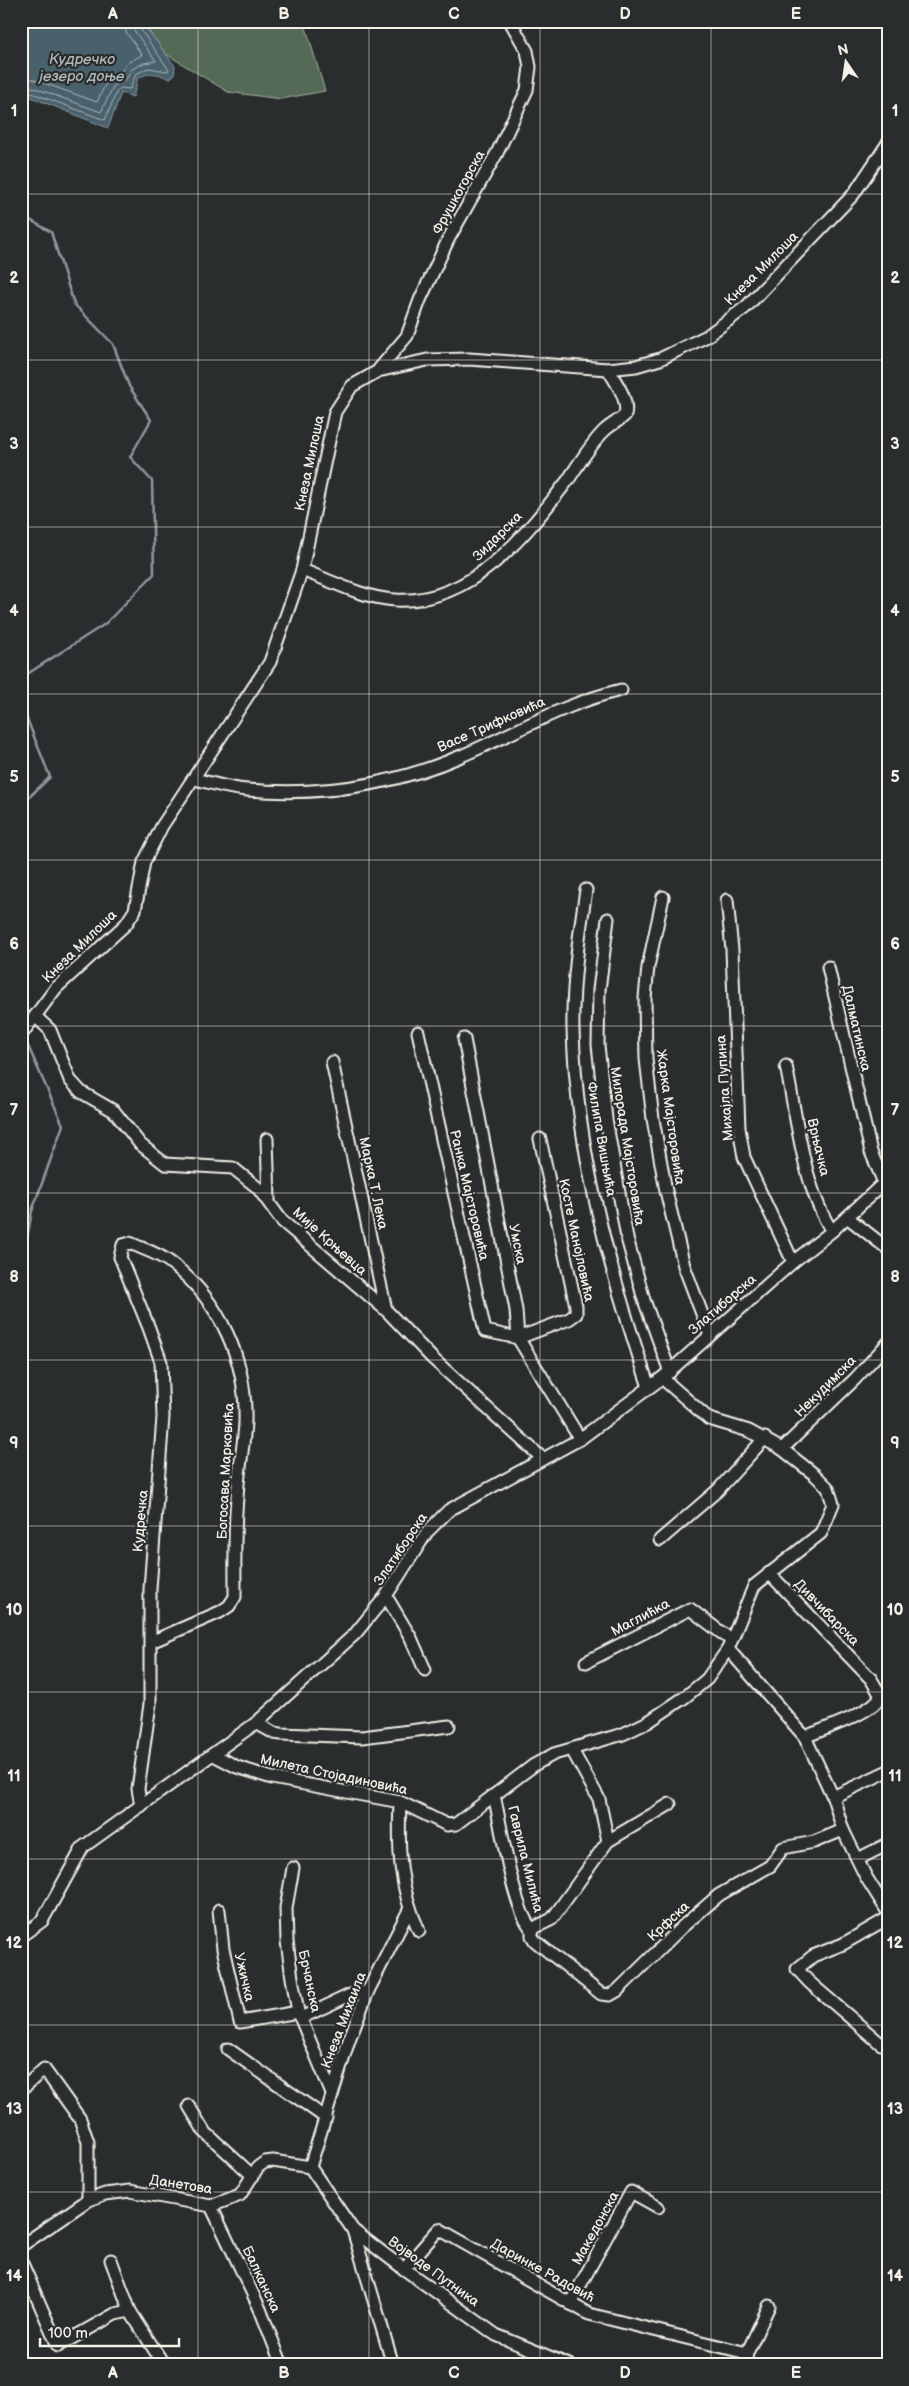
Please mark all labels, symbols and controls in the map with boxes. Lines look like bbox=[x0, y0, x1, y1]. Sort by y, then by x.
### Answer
text: A bbox=[107, 5, 118, 24]
text: B bbox=[278, 5, 290, 24]
text: C bbox=[448, 5, 460, 24]
text: D bbox=[619, 5, 631, 24]
text: E bbox=[791, 5, 801, 24]
north arrow bbox=[822, 38, 872, 88]
text: N bbox=[836, 40, 850, 59]
water label: Кудречко језеро доње bbox=[38, 50, 125, 86]
text: 1 bbox=[11, 102, 17, 121]
text: 1 bbox=[892, 102, 898, 121]
street label: Фрушкогорска bbox=[428, 147, 489, 237]
street label: Кнеза Милоша bbox=[721, 227, 802, 309]
text: 2 bbox=[9, 269, 19, 288]
text: 2 bbox=[890, 269, 900, 288]
street label: Кнеза Милоша bbox=[291, 413, 328, 513]
text: 3 bbox=[9, 435, 19, 454]
text: 3 bbox=[890, 435, 900, 454]
street label: Зидарска bbox=[469, 508, 526, 565]
text: 4 bbox=[9, 602, 19, 621]
text: 4 bbox=[890, 602, 900, 621]
street label: Васе Трифковића bbox=[435, 693, 548, 756]
text: 5 bbox=[9, 768, 19, 787]
text: 5 bbox=[890, 768, 900, 787]
street label: Кнеза Милоша bbox=[38, 906, 121, 986]
text: 6 bbox=[9, 935, 19, 954]
text: 6 bbox=[890, 935, 900, 954]
street label: Далматинска bbox=[838, 983, 875, 1074]
street label: Михајла Пупина bbox=[712, 1034, 737, 1142]
street label: Жарка Мајсторовића bbox=[653, 1048, 689, 1187]
street label: Милорада Мајсторовића bbox=[607, 1065, 649, 1227]
street label: Филипа Вишњића bbox=[583, 1080, 620, 1198]
text: 7 bbox=[10, 1101, 19, 1120]
text: 7 bbox=[891, 1101, 900, 1120]
street label: Врњачка bbox=[804, 1117, 834, 1178]
street label: Ранка Мајсторовића bbox=[446, 1128, 493, 1263]
street label: Марка Т. Лека bbox=[355, 1135, 392, 1232]
street label: Косте Манојловића bbox=[555, 1177, 598, 1304]
street label: Мије Крњевца bbox=[289, 1204, 371, 1280]
street label: Умска bbox=[505, 1222, 530, 1266]
text: 8 bbox=[9, 1268, 19, 1287]
text: 8 bbox=[890, 1268, 900, 1287]
street label: Златиборска bbox=[685, 1270, 760, 1338]
street label: Некудимска bbox=[791, 1352, 860, 1421]
street label: Богосава Марковића bbox=[213, 1402, 238, 1540]
text: 9 bbox=[9, 1434, 19, 1453]
text: 9 bbox=[890, 1434, 900, 1453]
street label: Кудречка bbox=[129, 1488, 152, 1553]
street label: Златиборска bbox=[370, 1509, 431, 1589]
street label: Дивчибарска bbox=[791, 1575, 863, 1650]
street label: Маглићка bbox=[608, 1595, 673, 1640]
text: 10 bbox=[6, 1601, 22, 1620]
text: 10 bbox=[887, 1601, 903, 1620]
street label: Милета Стојадиновића bbox=[259, 1751, 410, 1799]
text: 11 bbox=[7, 1767, 21, 1786]
text: 11 bbox=[888, 1767, 902, 1786]
street label: Гаврила Милића bbox=[504, 1804, 547, 1915]
street label: Крфска bbox=[644, 1897, 693, 1945]
text: 12 bbox=[6, 1934, 23, 1953]
text: 12 bbox=[887, 1934, 904, 1953]
street label: Брчанска bbox=[295, 1948, 325, 2015]
street label: Ужичка bbox=[231, 1951, 259, 2004]
street label: Кнеза Михаила bbox=[317, 1969, 370, 2071]
text: 13 bbox=[6, 2100, 22, 2119]
text: 13 bbox=[887, 2100, 903, 2119]
street label: Данетова bbox=[148, 2171, 214, 2198]
street label: Македонска bbox=[568, 2188, 623, 2268]
street label: Војводе Путника bbox=[385, 2233, 483, 2311]
street label: Даринке Радовић bbox=[488, 2235, 598, 2306]
street label: Балканска bbox=[239, 2243, 285, 2316]
text: 14 bbox=[6, 2267, 23, 2286]
text: 14 bbox=[887, 2267, 904, 2286]
scale bar bbox=[40, 2316, 179, 2348]
text: 100 m bbox=[48, 2324, 88, 2343]
text: A bbox=[107, 2364, 118, 2383]
text: B bbox=[278, 2364, 290, 2383]
text: C bbox=[448, 2364, 460, 2383]
text: D bbox=[619, 2364, 631, 2383]
text: E bbox=[791, 2364, 801, 2383]

